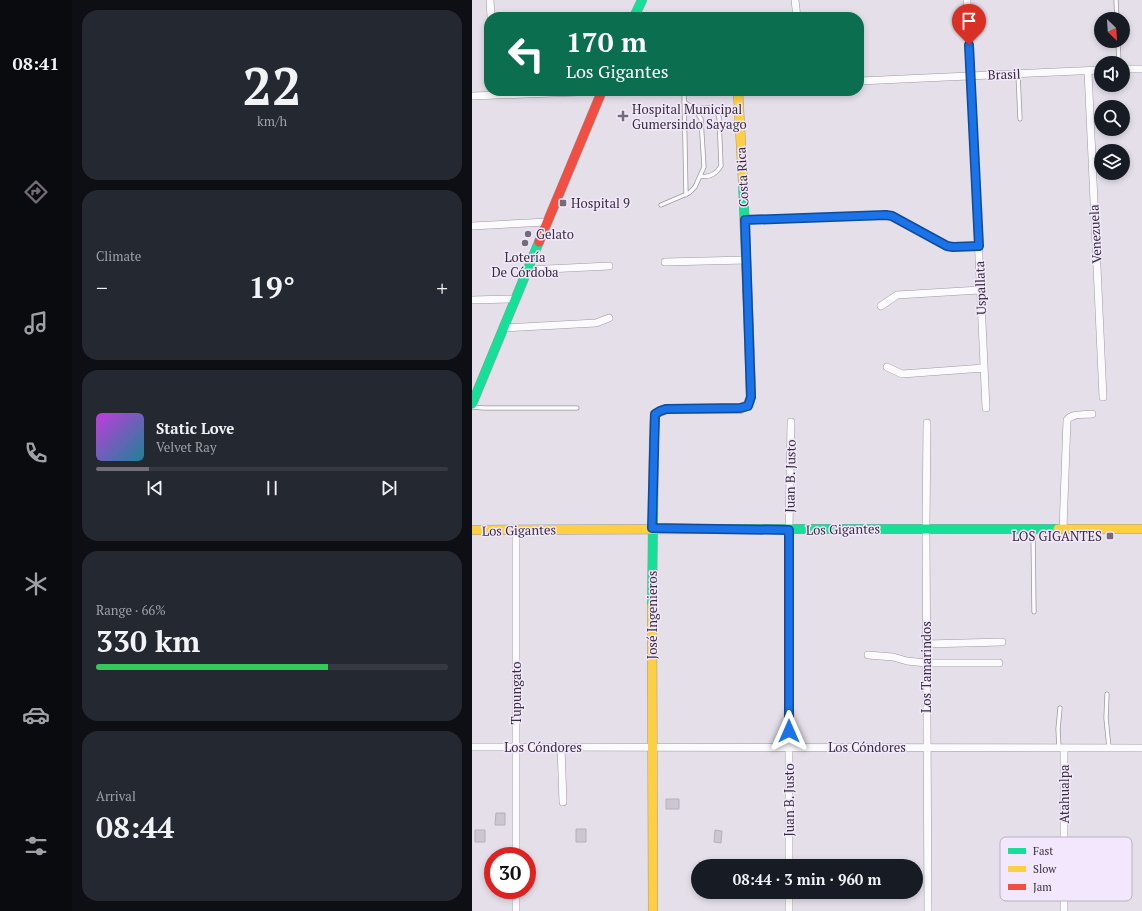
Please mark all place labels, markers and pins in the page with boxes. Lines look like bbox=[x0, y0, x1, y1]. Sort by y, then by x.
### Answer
pin bbox=[952, 4, 986, 45]
place label: Hospital Municipal Gumersindo Sayago bbox=[632, 100, 747, 133]
marker: Hospital Municipal Gumersindo Sayago bbox=[617, 110, 629, 122]
place label: Hospital 9 bbox=[571, 194, 630, 212]
marker: Hospital 9 bbox=[558, 198, 568, 208]
place label: Gelato bbox=[536, 225, 574, 243]
marker: Gelato bbox=[523, 229, 533, 239]
marker: Lotería De Córdoba bbox=[520, 238, 530, 248]
place label: Lotería De Córdoba bbox=[491, 248, 559, 281]
place label: LOS GIGANTES bbox=[1012, 527, 1102, 545]
marker: LOS GIGANTES bbox=[1105, 531, 1115, 541]

